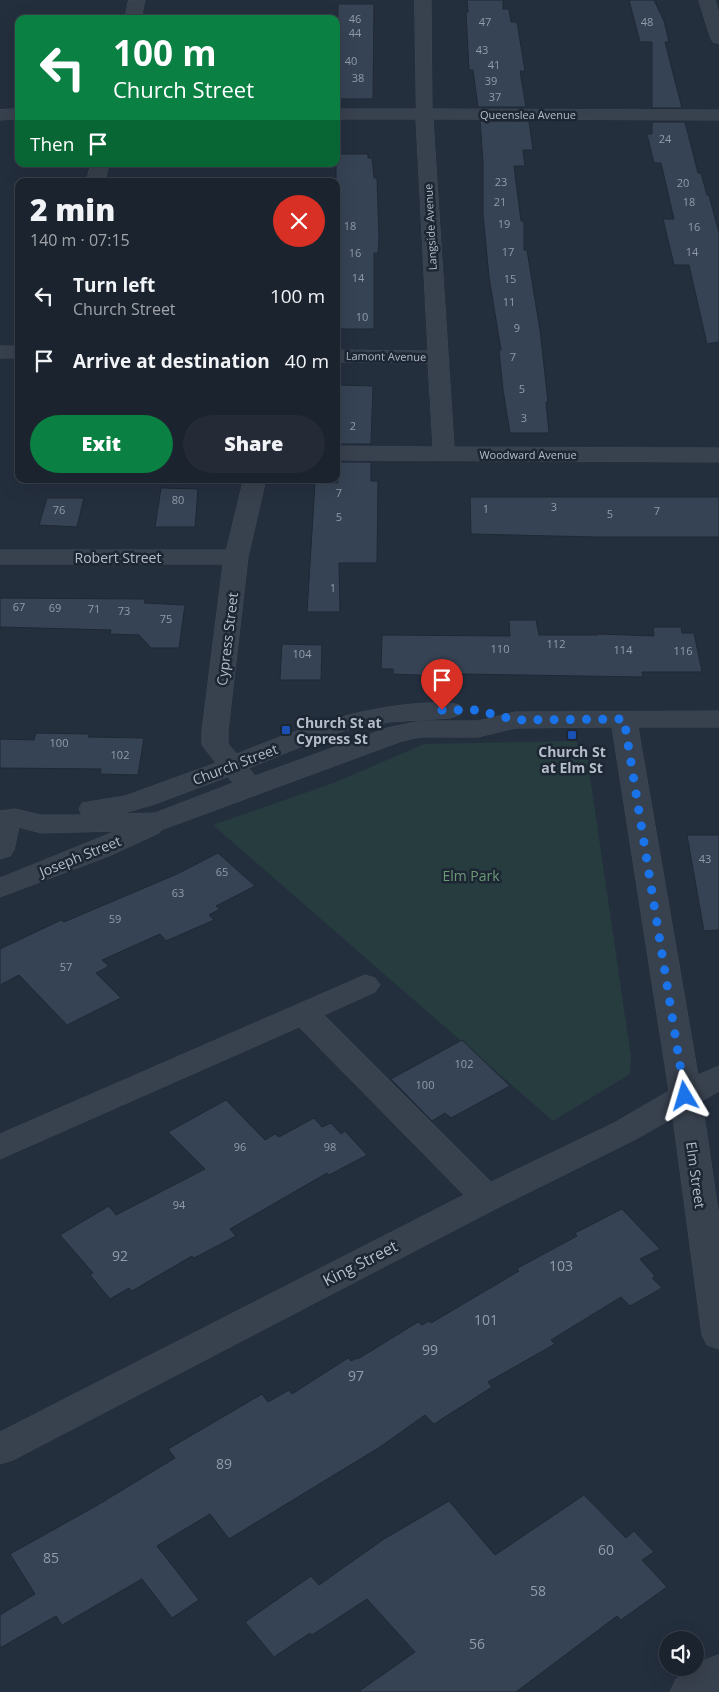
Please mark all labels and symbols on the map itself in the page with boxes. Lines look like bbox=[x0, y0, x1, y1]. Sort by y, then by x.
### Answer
house number: 46 bbox=[349, 11, 361, 26]
house number: 47 bbox=[479, 14, 491, 29]
house number: 48 bbox=[641, 14, 653, 29]
house number: 44 bbox=[349, 25, 362, 40]
house number: 43 bbox=[476, 42, 488, 57]
house number: 40 bbox=[345, 53, 357, 68]
house number: 41 bbox=[488, 57, 500, 72]
house number: 38 bbox=[352, 70, 364, 85]
house number: 39 bbox=[485, 73, 497, 88]
house number: 37 bbox=[489, 89, 501, 104]
street label: Queenslea Avenue bbox=[480, 107, 576, 122]
house number: 24 bbox=[659, 131, 672, 146]
house number: 23 bbox=[495, 174, 507, 189]
house number: 20 bbox=[677, 175, 689, 190]
street label: Langside Avenue bbox=[420, 183, 440, 271]
house number: 21 bbox=[494, 194, 506, 209]
house number: 18 bbox=[683, 194, 695, 209]
house number: 19 bbox=[498, 216, 510, 231]
house number: 18 bbox=[344, 218, 356, 233]
house number: 16 bbox=[688, 219, 700, 234]
house number: 17 bbox=[502, 244, 514, 259]
house number: 14 bbox=[686, 244, 699, 259]
house number: 16 bbox=[349, 245, 361, 260]
house number: 14 bbox=[352, 270, 365, 285]
house number: 15 bbox=[504, 271, 516, 286]
house number: 11 bbox=[503, 294, 515, 309]
house number: 10 bbox=[356, 309, 368, 324]
house number: 9 bbox=[514, 320, 520, 335]
street label: Lamont Avenue bbox=[346, 348, 426, 364]
house number: 7 bbox=[510, 349, 516, 364]
house number: 5 bbox=[519, 381, 525, 396]
house number: 3 bbox=[521, 410, 527, 425]
house number: 2 bbox=[350, 418, 356, 433]
street label: Woodward Avenue bbox=[479, 447, 577, 462]
house number: 7 bbox=[336, 485, 342, 500]
house number: 80 bbox=[172, 492, 184, 507]
house number: 3 bbox=[551, 499, 557, 514]
house number: 1 bbox=[483, 501, 489, 516]
house number: 76 bbox=[53, 502, 65, 517]
house number: 7 bbox=[654, 503, 660, 518]
house number: 5 bbox=[607, 506, 613, 521]
house number: 5 bbox=[336, 509, 342, 524]
street label: Robert Street bbox=[75, 548, 161, 567]
house number: 1 bbox=[330, 580, 336, 595]
street label: Cypress Street bbox=[212, 591, 242, 687]
house number: 67 bbox=[13, 599, 25, 614]
house number: 69 bbox=[49, 600, 61, 615]
house number: 71 bbox=[88, 601, 100, 616]
house number: 73 bbox=[118, 603, 130, 618]
house number: 75 bbox=[160, 611, 172, 626]
house number: 112 bbox=[547, 636, 565, 651]
house number: 110 bbox=[491, 641, 509, 656]
house number: 114 bbox=[614, 642, 633, 657]
house number: 116 bbox=[674, 643, 692, 658]
house number: 104 bbox=[293, 646, 312, 661]
pin bbox=[421, 659, 463, 710]
place label: Church St at Cypress St bbox=[296, 713, 382, 748]
marker: Church St at Cypress St bbox=[280, 724, 292, 736]
marker: Church St at Elm St bbox=[566, 729, 578, 741]
house number: 100 bbox=[50, 735, 68, 750]
street label: Church Street bbox=[190, 739, 280, 789]
place label: Church St at Elm St bbox=[538, 742, 606, 777]
house number: 102 bbox=[111, 747, 129, 762]
street label: Joseph Street bbox=[34, 831, 124, 882]
house number: 43 bbox=[699, 851, 711, 866]
house number: 65 bbox=[216, 864, 228, 879]
park label: Elm Park bbox=[442, 866, 500, 885]
house number: 63 bbox=[172, 885, 184, 900]
house number: 59 bbox=[109, 911, 121, 926]
house number: 57 bbox=[60, 959, 72, 974]
house number: 102 bbox=[455, 1056, 473, 1071]
position arrow bbox=[658, 1069, 710, 1121]
house number: 100 bbox=[416, 1077, 434, 1092]
house number: 96 bbox=[234, 1139, 246, 1154]
house number: 98 bbox=[324, 1139, 336, 1154]
street label: Elm Street bbox=[682, 1140, 710, 1210]
house number: 94 bbox=[173, 1197, 186, 1212]
street label: King Street bbox=[319, 1235, 401, 1291]
house number: 92 bbox=[112, 1246, 128, 1265]
house number: 103 bbox=[549, 1256, 573, 1275]
house number: 101 bbox=[474, 1310, 498, 1329]
house number: 99 bbox=[422, 1340, 438, 1359]
house number: 97 bbox=[348, 1366, 364, 1385]
house number: 89 bbox=[216, 1454, 232, 1473]
house number: 60 bbox=[598, 1540, 614, 1559]
house number: 85 bbox=[43, 1548, 59, 1567]
house number: 58 bbox=[530, 1581, 546, 1600]
house number: 56 bbox=[469, 1634, 485, 1653]

